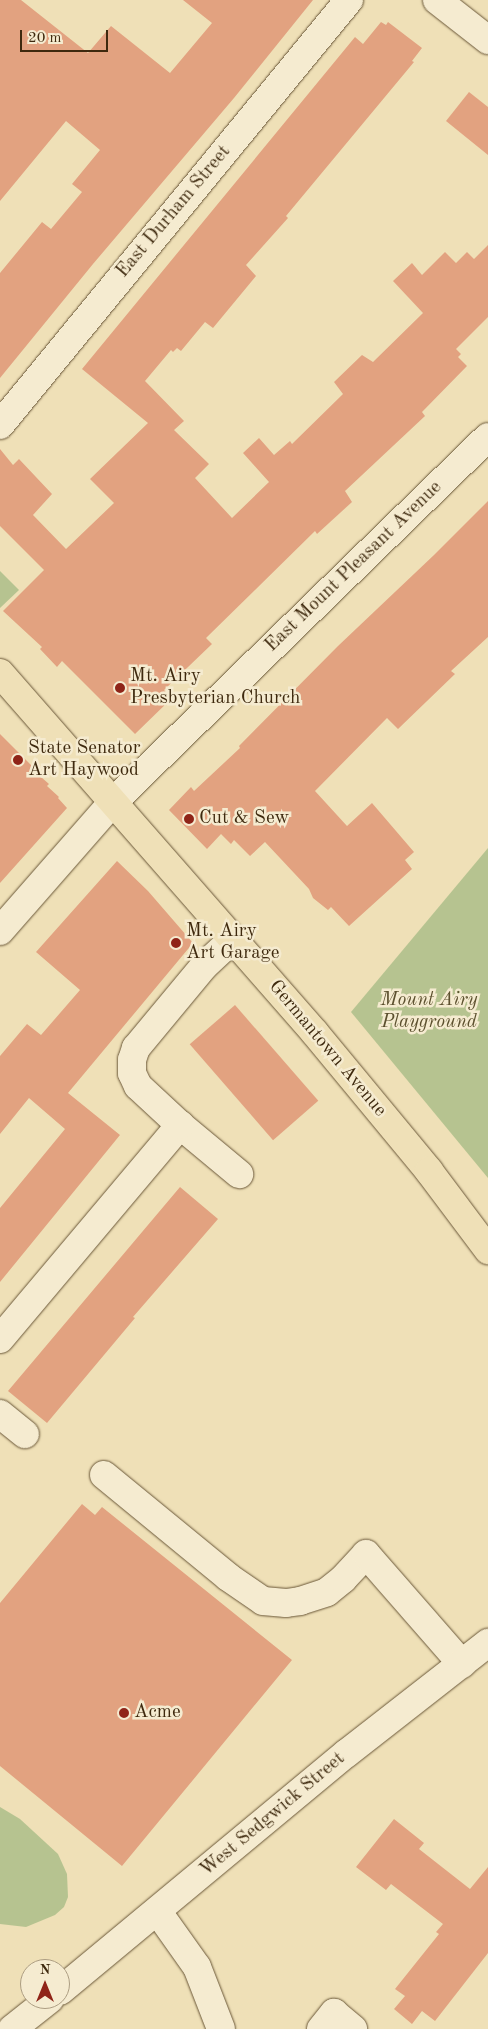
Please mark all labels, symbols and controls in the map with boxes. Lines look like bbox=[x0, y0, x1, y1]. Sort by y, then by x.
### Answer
scale bar bbox=[22, 20, 110, 52]
text: 20 m bbox=[28, 31, 62, 46]
street label: East Durham Street bbox=[112, 141, 236, 283]
street label: East Mount Pleasant Avenue bbox=[261, 477, 447, 657]
place label: Mt. Airy Presbyterian Church bbox=[130, 666, 300, 710]
marker: Mt. Airy Presbyterian Church bbox=[114, 682, 126, 694]
place label: State Senator Art Haywood bbox=[28, 738, 141, 782]
marker: State Senator Art Haywood bbox=[12, 754, 24, 766]
place label: Cut & Sew bbox=[199, 808, 289, 830]
marker: Cut & Sew bbox=[183, 813, 195, 825]
place label: Mt. Airy Art Garage bbox=[186, 921, 280, 965]
marker: Mt. Airy Art Garage bbox=[170, 937, 182, 949]
street label: Germantown Avenue bbox=[263, 976, 391, 1122]
park label: Mount Airy Playground bbox=[381, 990, 477, 1034]
place label: Acme bbox=[134, 1702, 181, 1724]
marker: Acme bbox=[118, 1707, 130, 1719]
street label: West Sedgwick Street bbox=[196, 1748, 350, 1882]
north arrow bbox=[20, 1959, 70, 2009]
text: N bbox=[40, 1963, 50, 1977]

